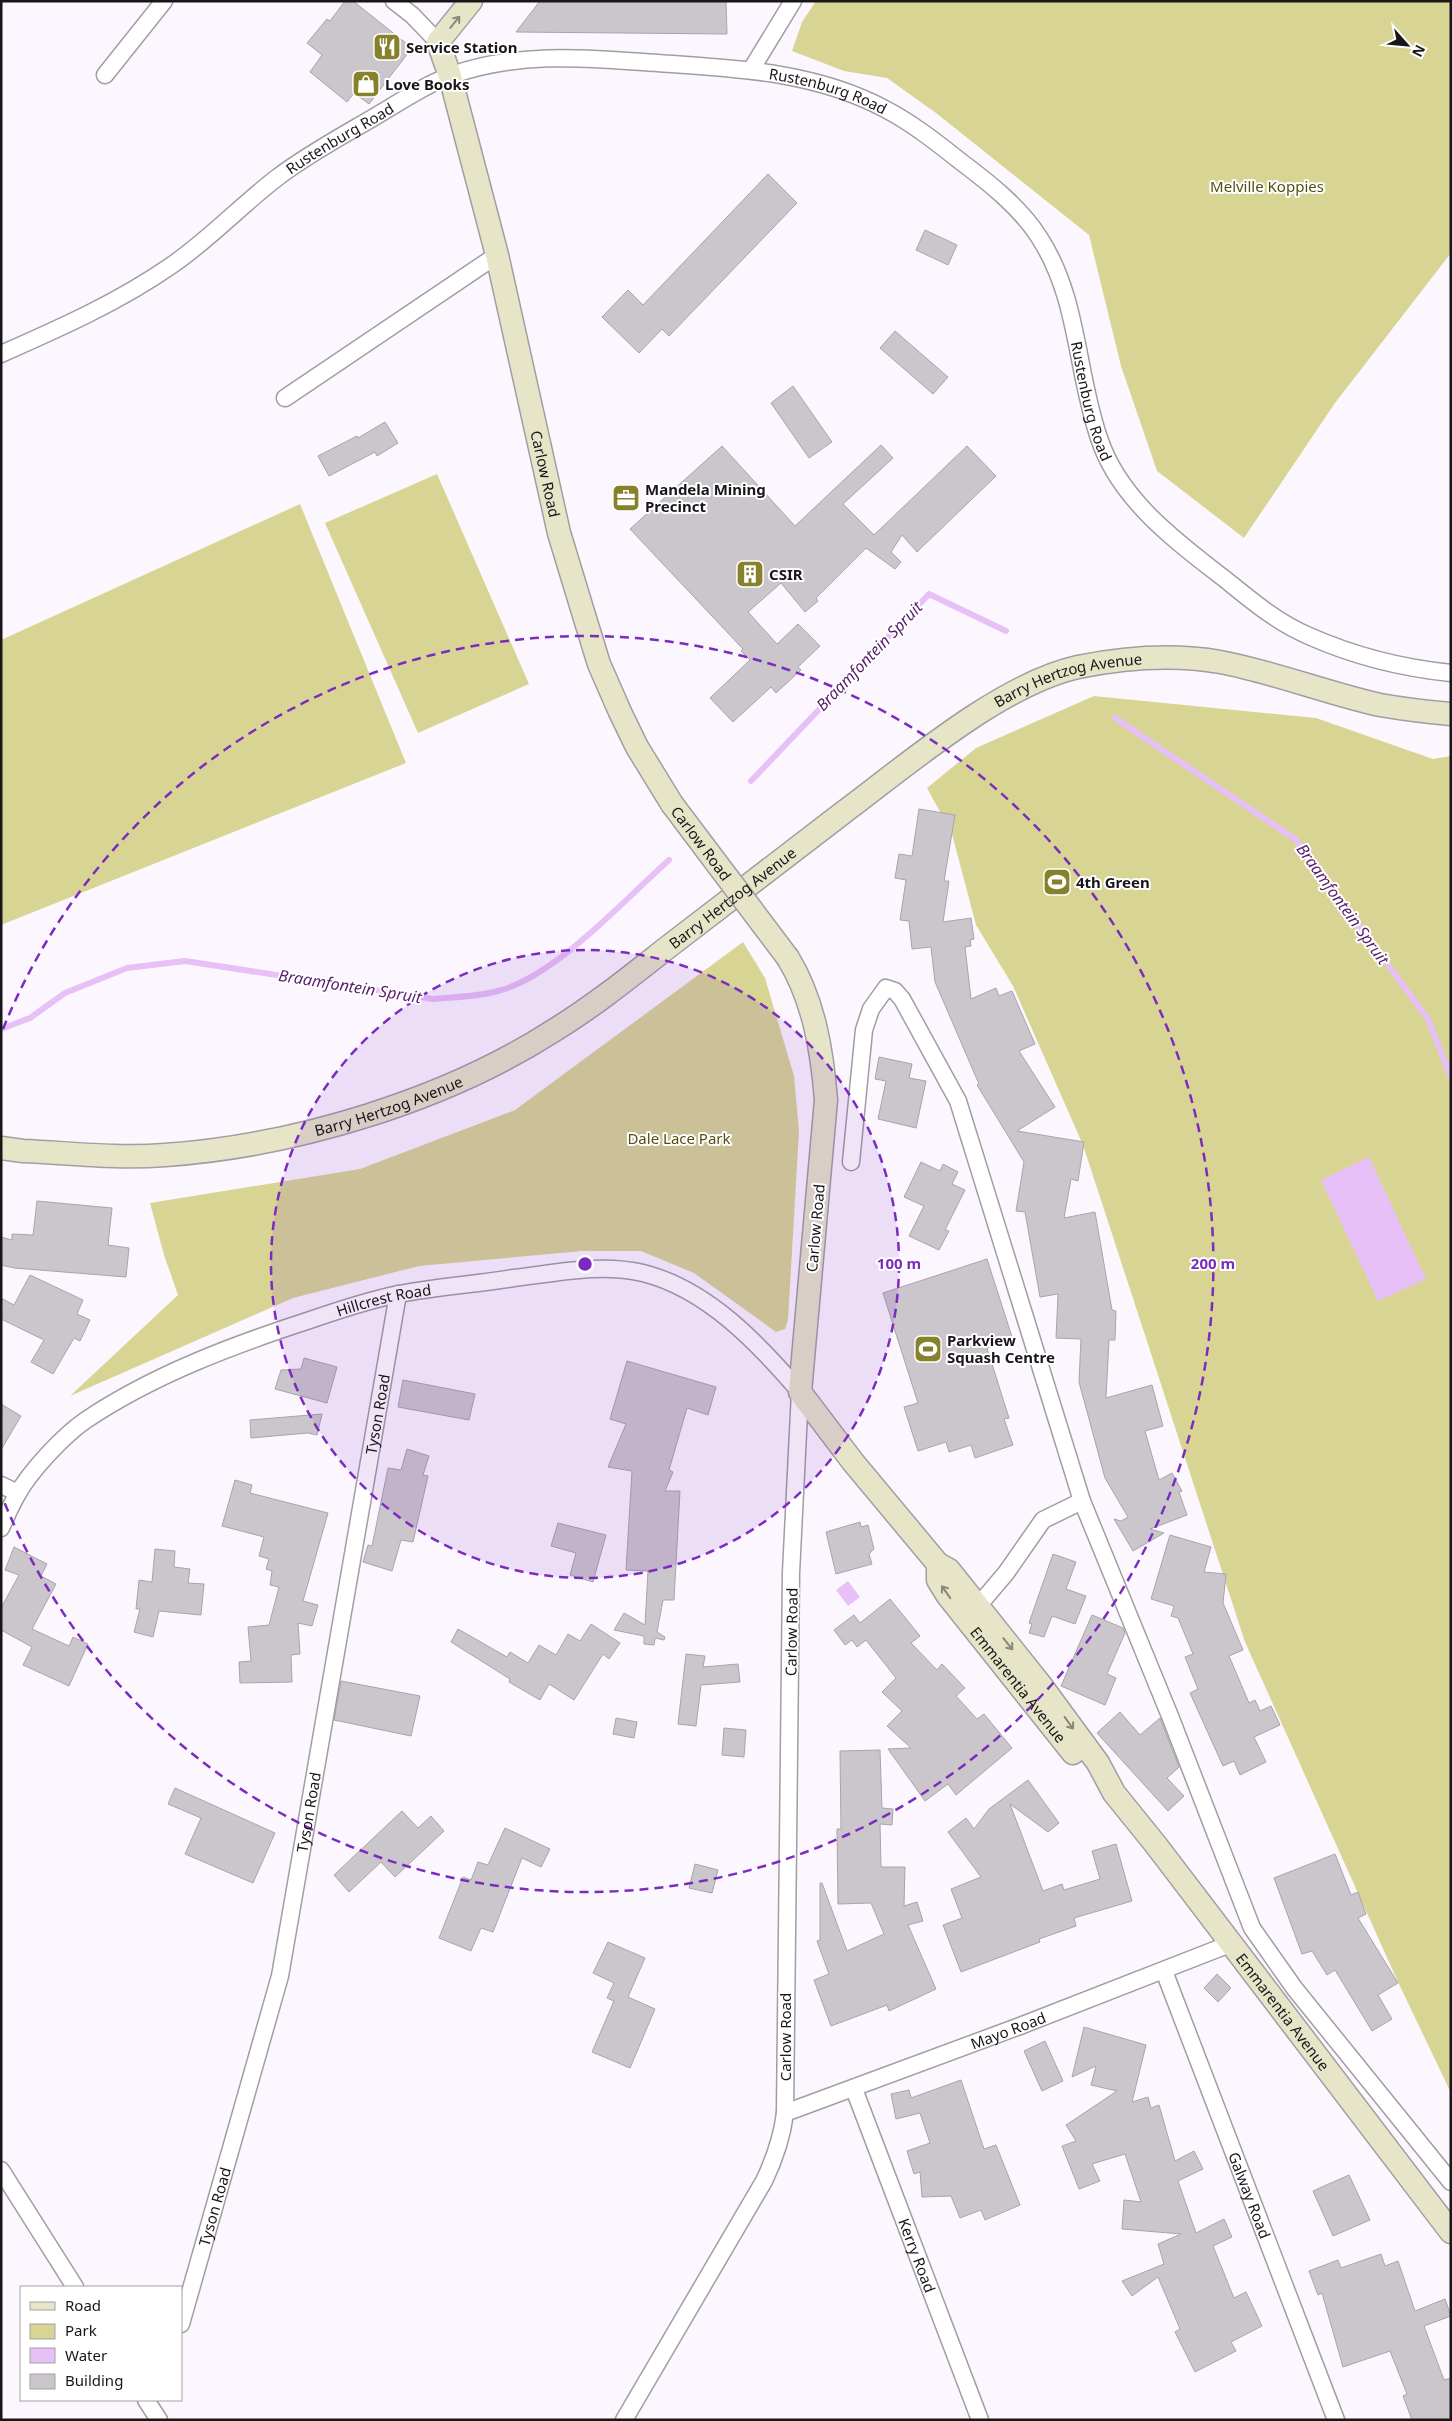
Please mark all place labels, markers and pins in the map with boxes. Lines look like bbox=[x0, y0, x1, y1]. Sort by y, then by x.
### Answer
restaurant icon: Service Station bbox=[372, 32, 402, 62]
place label: Service Station bbox=[406, 37, 517, 57]
shop icon: Love Books bbox=[351, 69, 381, 99]
place label: Love Books bbox=[385, 74, 469, 94]
place label: Mandela Mining Precinct bbox=[645, 479, 766, 516]
office icon: Mandela Mining Precinct bbox=[611, 483, 641, 513]
building icon: CSIR bbox=[735, 559, 765, 589]
place label: CSIR bbox=[769, 564, 803, 584]
sports icon: 4th Green bbox=[1042, 867, 1072, 897]
place label: 4th Green bbox=[1076, 872, 1150, 892]
centre of rings bbox=[576, 1255, 594, 1273]
place label: Parkview Squash Centre bbox=[947, 1330, 1055, 1367]
sports icon: Parkview Squash Centre bbox=[913, 1334, 943, 1364]

